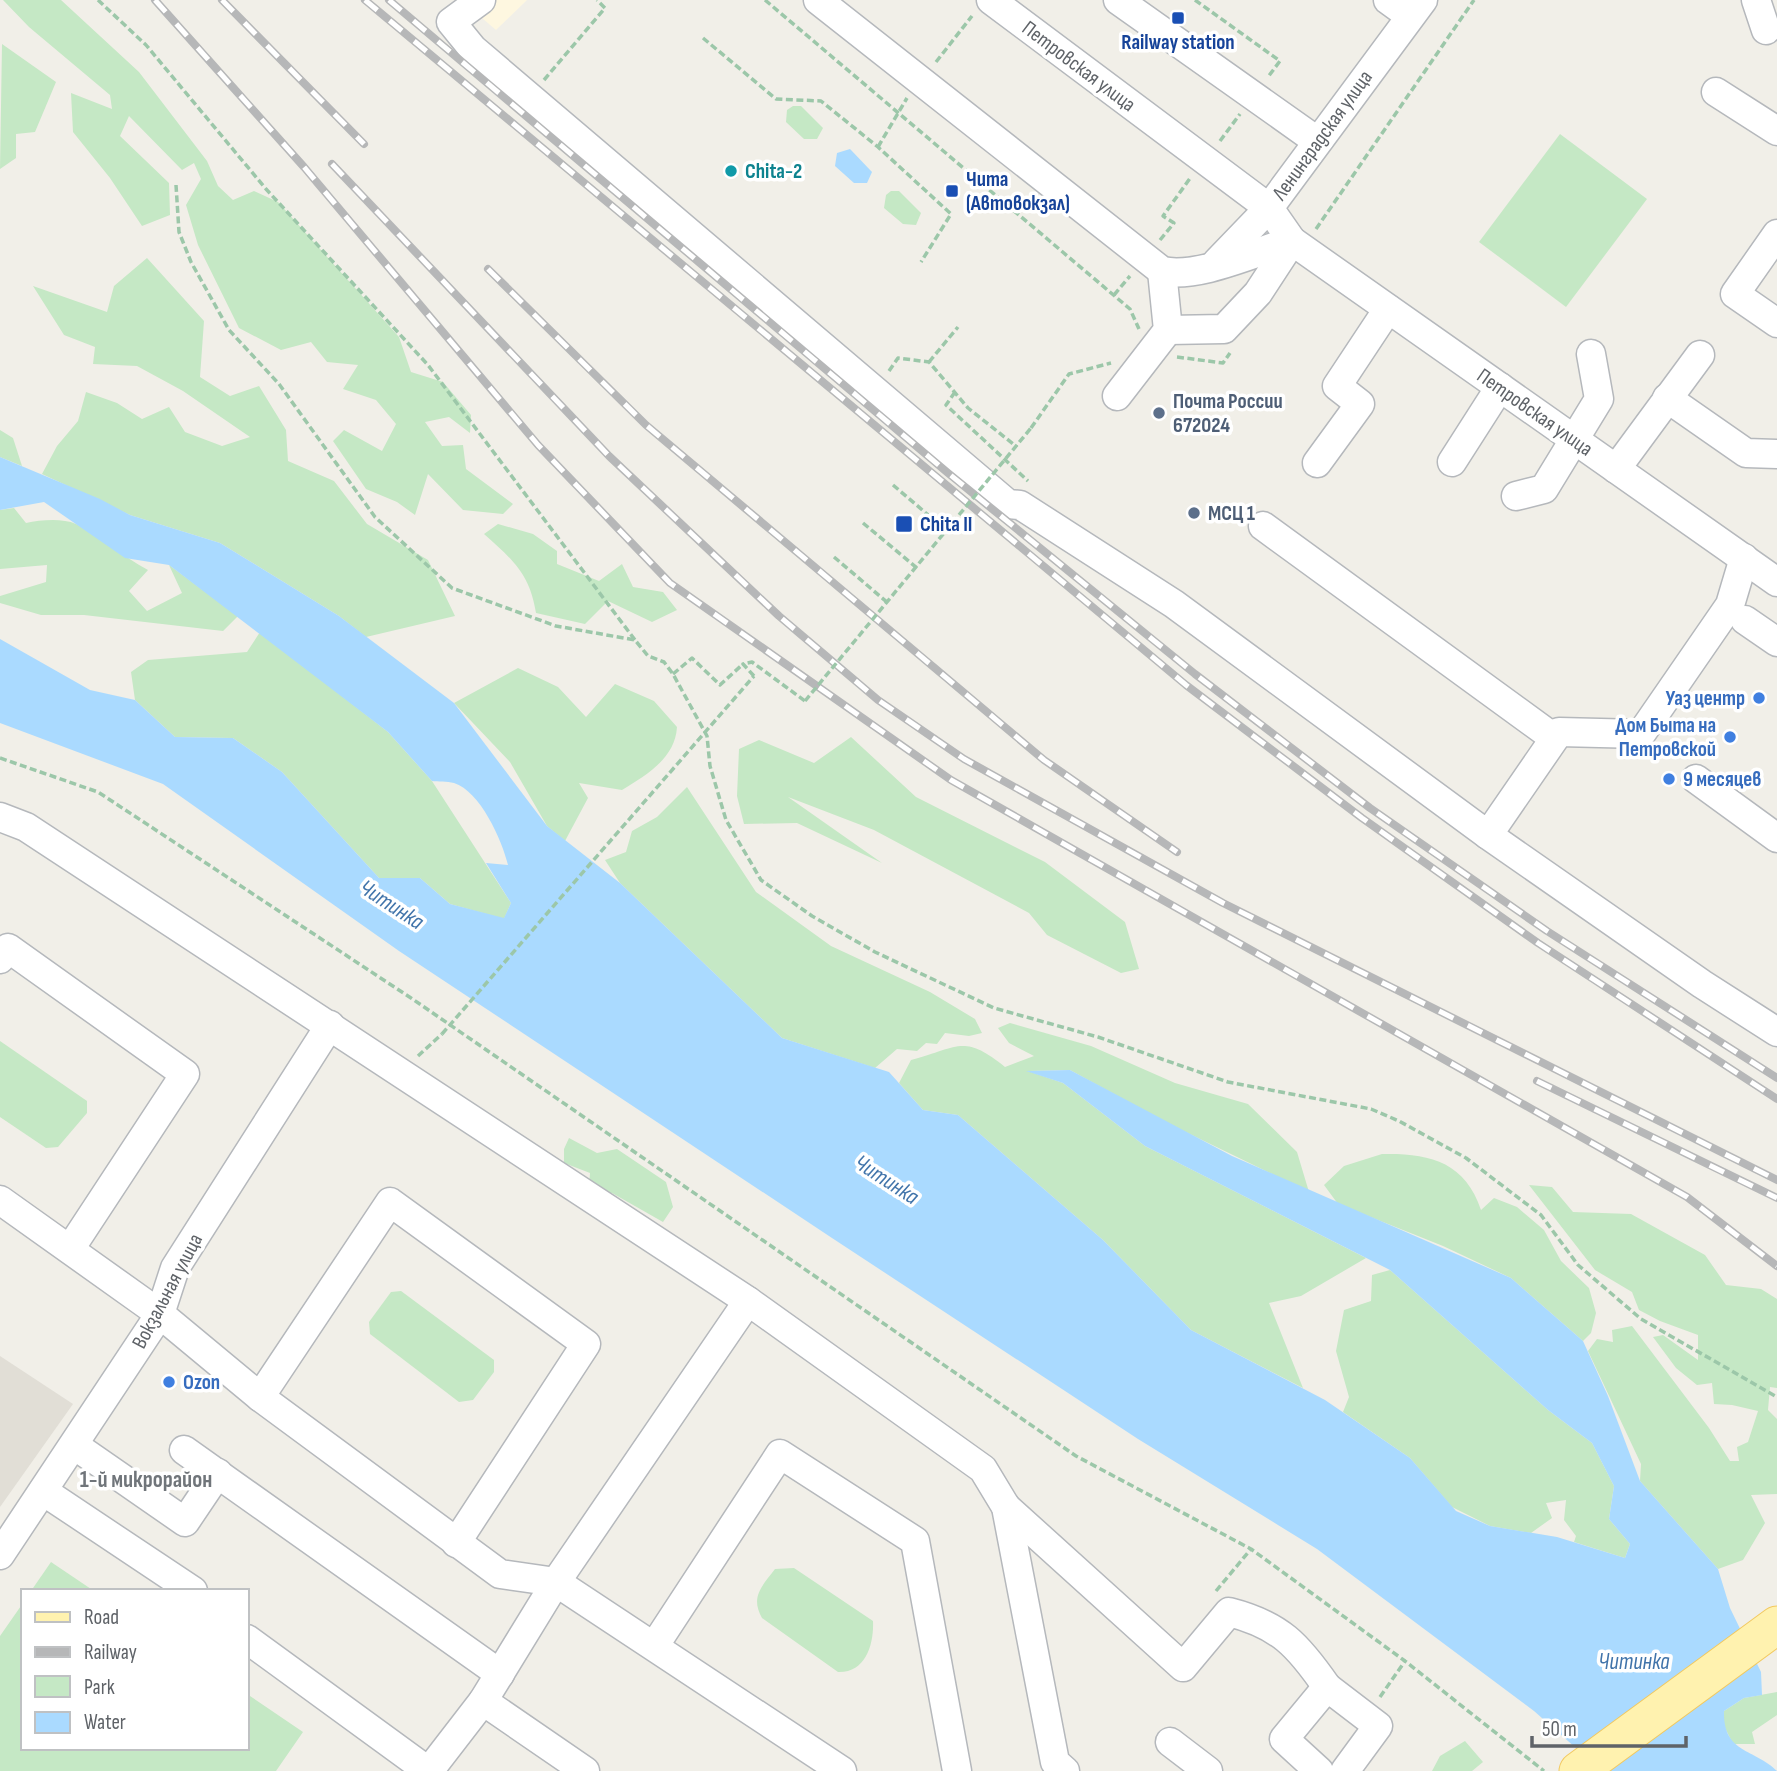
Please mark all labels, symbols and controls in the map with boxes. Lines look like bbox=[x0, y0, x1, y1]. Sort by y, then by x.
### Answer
marker: Railway station bbox=[1170, 10, 1186, 26]
street label: Петровская улица bbox=[1017, 16, 1140, 117]
place label: Railway station bbox=[1121, 30, 1235, 55]
street label: Ленинградская улица bbox=[1266, 66, 1378, 206]
place label: Chita-2 bbox=[745, 159, 802, 184]
marker: Chita-2 bbox=[723, 163, 739, 179]
place label: Чита (Автовокзал) bbox=[966, 167, 1070, 216]
marker: Чита (Автовокзал) bbox=[944, 183, 960, 199]
street label: Петровская улица bbox=[1472, 363, 1597, 462]
place label: Почта России 672024 bbox=[1173, 389, 1283, 438]
marker: Почта России 672024 bbox=[1151, 405, 1167, 421]
place label: МСЦ 1 bbox=[1208, 501, 1255, 526]
marker: МСЦ 1 bbox=[1186, 505, 1202, 521]
place label: Chita II bbox=[920, 512, 973, 537]
marker: Chita II bbox=[894, 514, 914, 534]
place label: Уаз центр bbox=[1666, 686, 1745, 711]
marker: Уаз центр bbox=[1751, 690, 1767, 706]
place label: Дом Быта на Петровской bbox=[1615, 713, 1716, 762]
marker: Дом Быта на Петровской bbox=[1722, 729, 1738, 745]
place label: 9 месяцев bbox=[1683, 767, 1761, 792]
marker: 9 месяцев bbox=[1661, 771, 1677, 787]
water label: Читинка bbox=[354, 874, 430, 936]
water label: Читинка bbox=[849, 1149, 925, 1211]
street label: Вокзальная улица bbox=[127, 1230, 208, 1353]
place label: Ozon bbox=[183, 1370, 220, 1395]
marker: Ozon bbox=[161, 1374, 177, 1390]
district label: 1-й микрорайон bbox=[80, 1466, 212, 1494]
legend bbox=[21, 1589, 248, 1750]
text: Road bbox=[84, 1605, 119, 1630]
text: Railway bbox=[84, 1640, 137, 1665]
water label: Читинка bbox=[1598, 1648, 1670, 1676]
text: Park bbox=[84, 1675, 115, 1700]
scale bar bbox=[1532, 1704, 1686, 1748]
text: Water bbox=[84, 1710, 126, 1735]
text: 50 m bbox=[1542, 1717, 1577, 1742]

